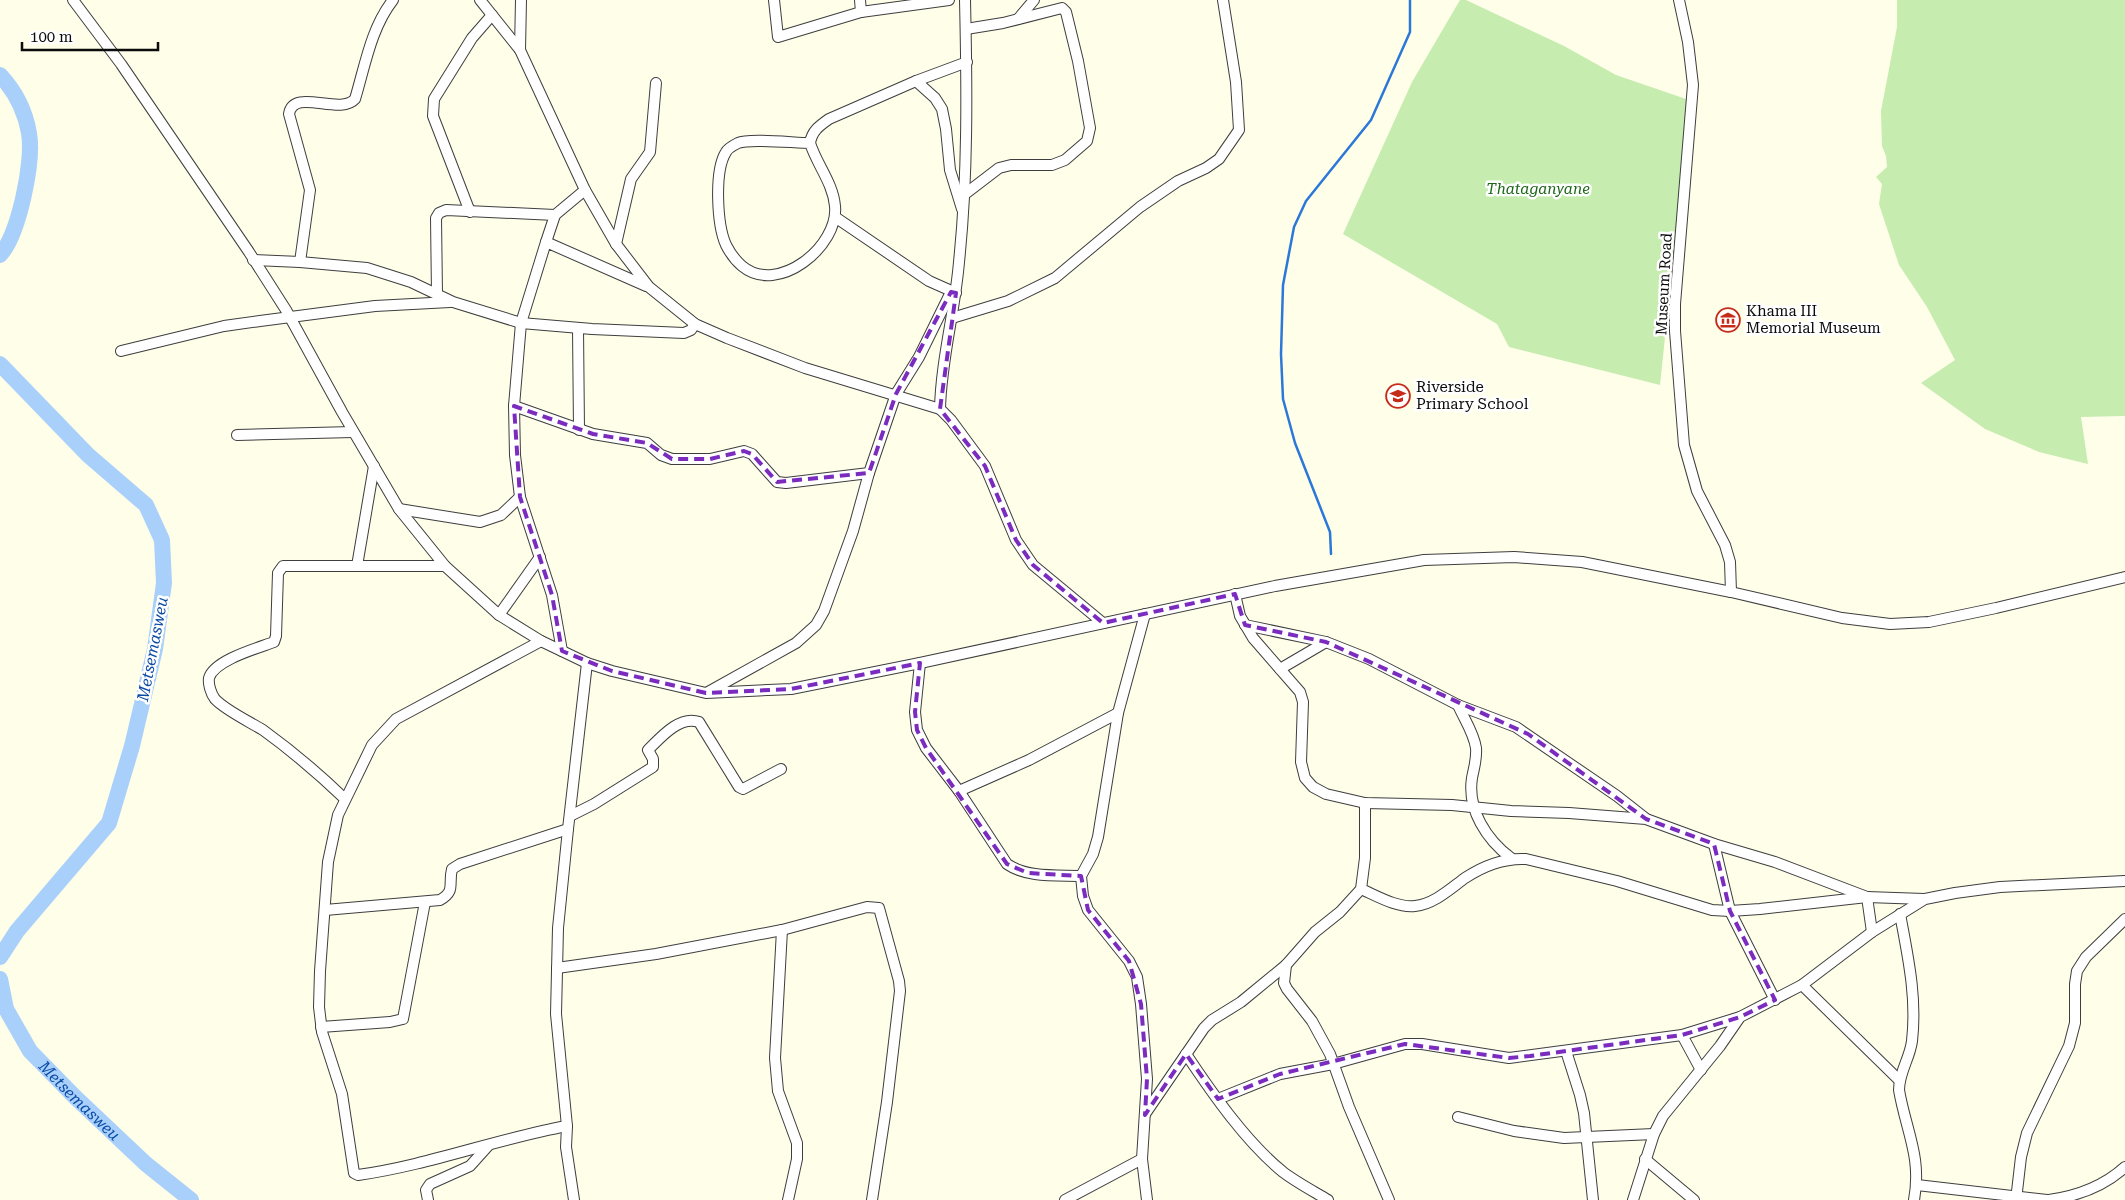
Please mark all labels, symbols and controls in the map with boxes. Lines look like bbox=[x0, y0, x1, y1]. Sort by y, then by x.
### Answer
scale bar bbox=[22, 20, 159, 52]
text: 100 m bbox=[30, 28, 73, 46]
park label: Thataganyane bbox=[1486, 180, 1590, 198]
street label: Museum Road bbox=[1652, 232, 1676, 336]
place label: Khama III Memorial Museum bbox=[1746, 302, 1881, 337]
museum icon: Khama III Memorial Museum bbox=[1715, 307, 1741, 333]
place label: Riverside Primary School bbox=[1416, 378, 1529, 413]
school or university icon: Riverside Primary School bbox=[1385, 383, 1411, 409]
water label: Metsemasweu bbox=[133, 595, 172, 704]
water label: Metsemasweu bbox=[34, 1056, 124, 1145]

